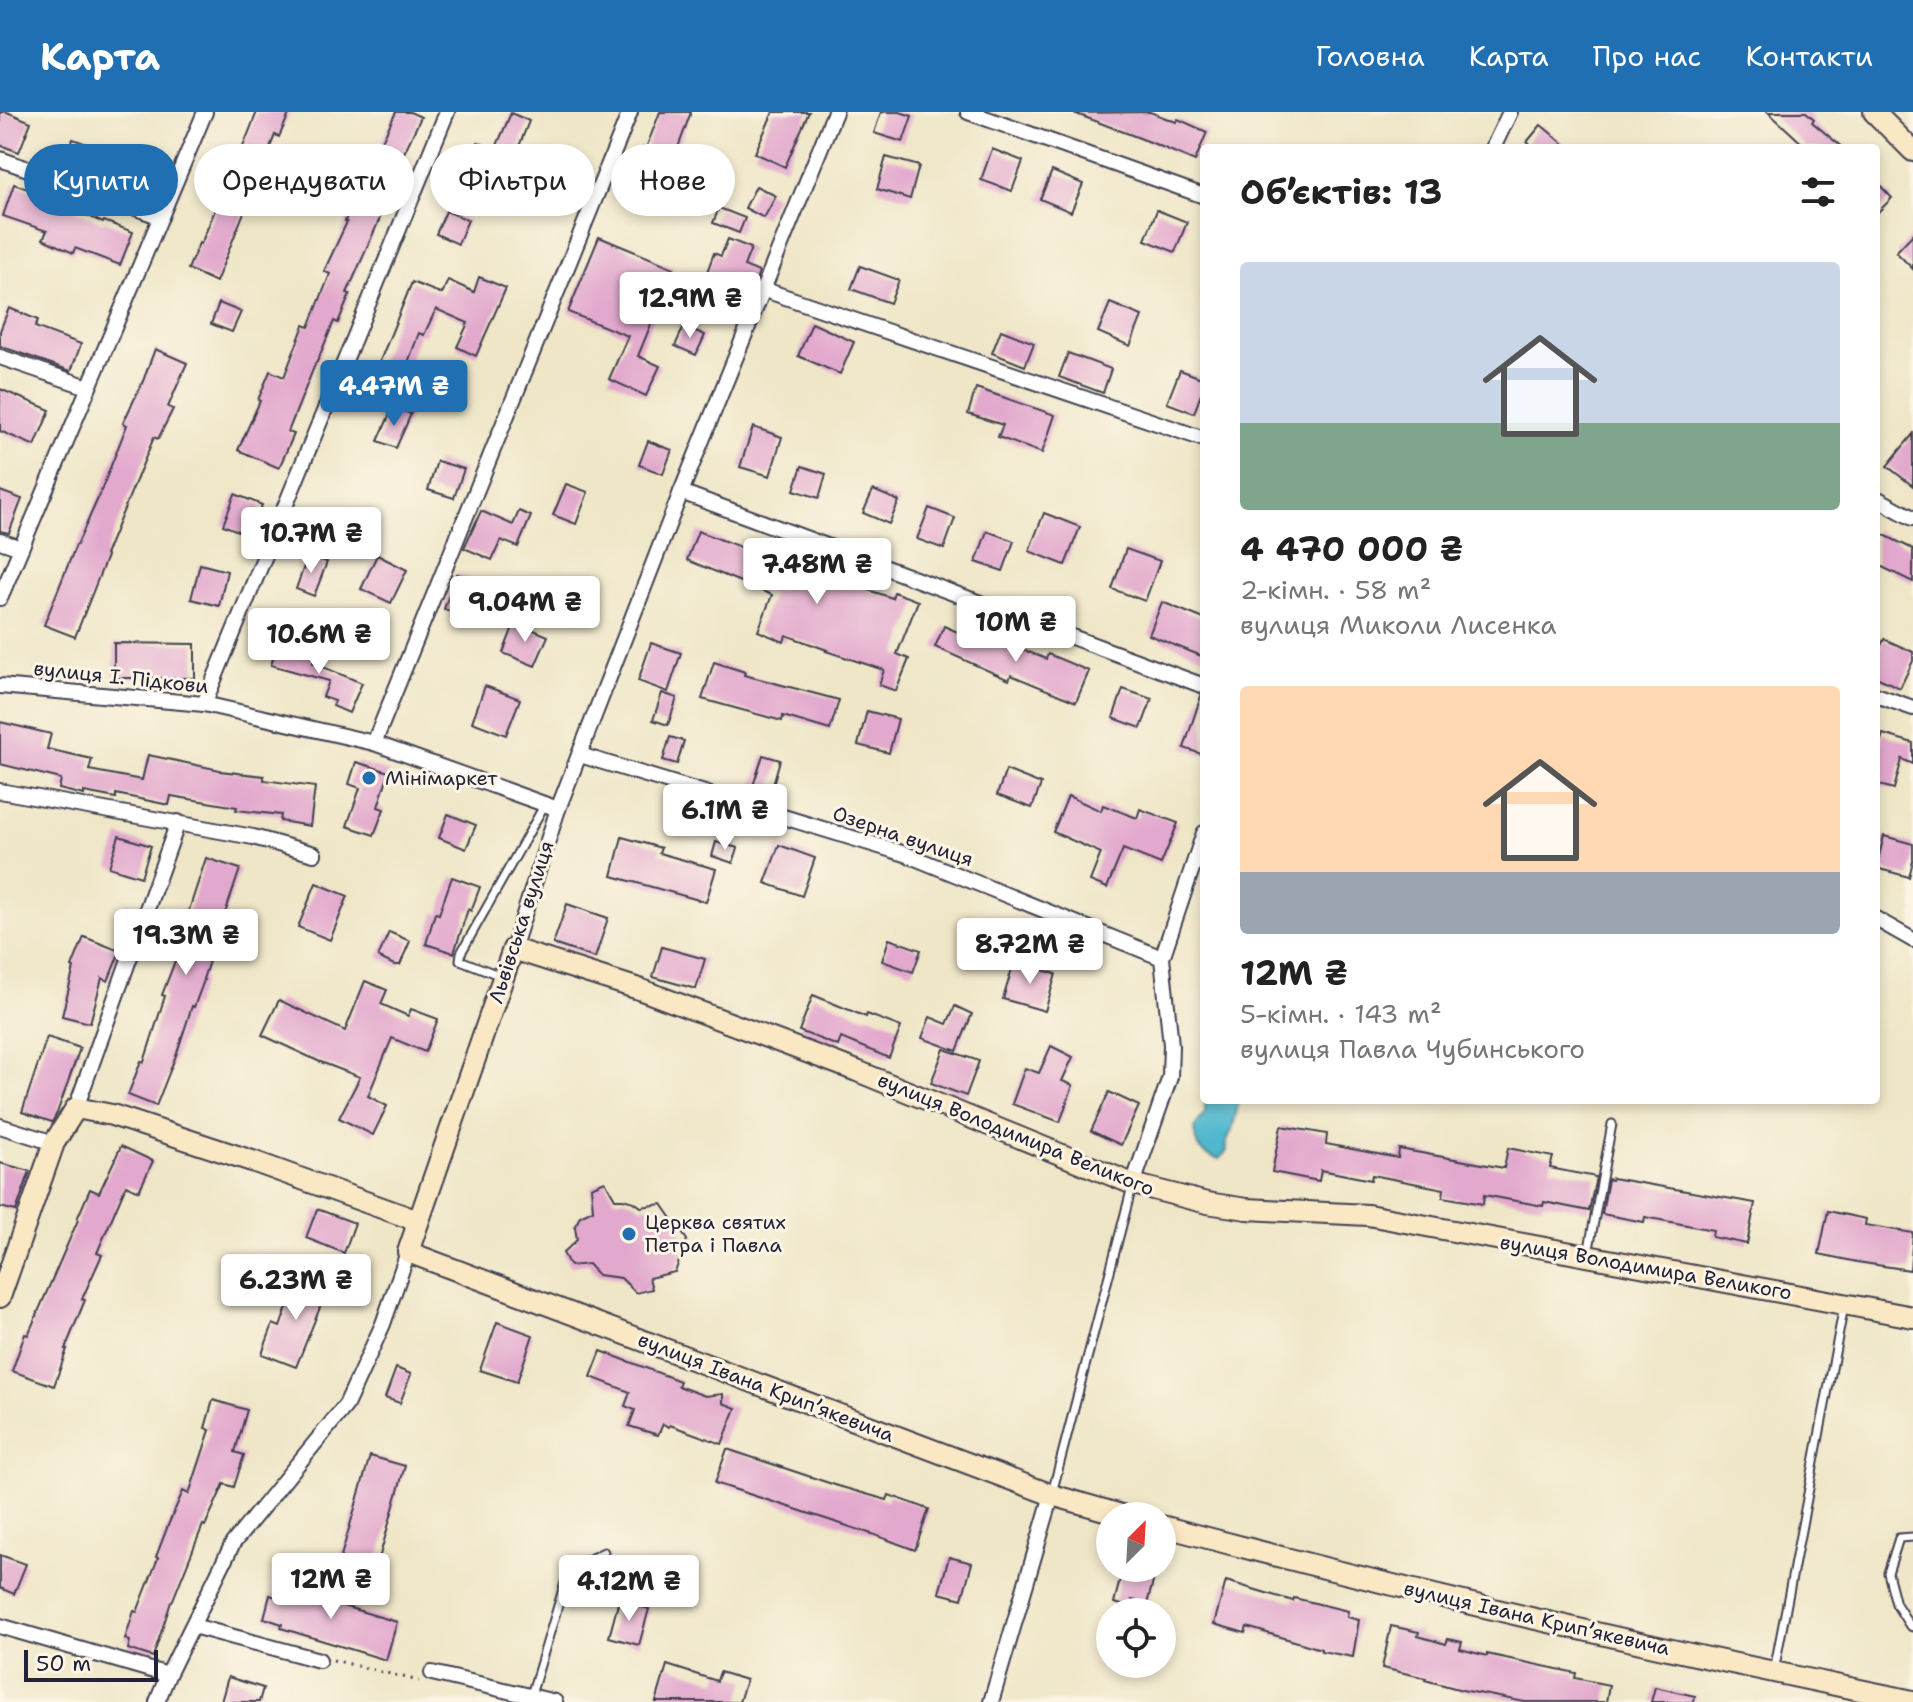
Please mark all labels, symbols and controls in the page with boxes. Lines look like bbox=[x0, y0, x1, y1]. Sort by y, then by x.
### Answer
text: Карта bbox=[40, 31, 160, 82]
text: Головна bbox=[1315, 37, 1425, 75]
text: Карта bbox=[1469, 37, 1549, 75]
text: Про нас bbox=[1593, 37, 1701, 75]
text: Контакти bbox=[1745, 37, 1873, 75]
chip: Купити bbox=[24, 144, 178, 216]
chip: Орендувати bbox=[194, 144, 414, 216]
chip: Фільтри bbox=[430, 144, 595, 216]
chip: Нове bbox=[611, 144, 735, 216]
text: Об’єктів: 13 bbox=[1240, 169, 1442, 215]
icon: filters bbox=[1796, 170, 1840, 214]
pin: 12.9M ₴ bbox=[616, 272, 764, 340]
text: 12.9M ₴ bbox=[638, 280, 742, 315]
icon: home bbox=[1468, 314, 1612, 458]
pin: 4.47M ₴ bbox=[320, 360, 468, 428]
text: 4.47M ₴ bbox=[338, 368, 450, 403]
pin: 10.7M ₴ bbox=[237, 507, 385, 575]
text: 10.7M ₴ bbox=[259, 515, 363, 550]
text: 4 470 000 ₴ bbox=[1240, 526, 1463, 572]
pin: 7.48M ₴ bbox=[743, 538, 891, 606]
text: 7.48M ₴ bbox=[761, 546, 873, 581]
text: 2-кімн. · 58 m² bbox=[1240, 572, 1431, 607]
pin: 9.04M ₴ bbox=[451, 576, 599, 644]
text: 9.04M ₴ bbox=[468, 584, 582, 619]
pin: 10M ₴ bbox=[960, 596, 1072, 664]
text: 10M ₴ bbox=[975, 604, 1057, 639]
text: вулиця Миколи Лисенка bbox=[1240, 607, 1556, 642]
pin: 10.6M ₴ bbox=[245, 608, 393, 676]
text: 10.6M ₴ bbox=[266, 616, 372, 651]
street label: вулиця І. Підкови bbox=[32, 655, 210, 699]
icon: home bbox=[1468, 738, 1612, 882]
place label: Мінімаркет bbox=[385, 765, 498, 791]
marker: Мінімаркет bbox=[360, 769, 378, 787]
pin: 6.1M ₴ bbox=[660, 784, 790, 852]
text: 6.1M ₴ bbox=[681, 792, 769, 827]
street label: Озерна вулиця bbox=[829, 800, 977, 872]
street label: Львівська вулиця bbox=[482, 837, 560, 1007]
pin: 19.3M ₴ bbox=[112, 909, 260, 977]
text: 19.3M ₴ bbox=[132, 917, 240, 952]
pin: 8.72M ₴ bbox=[956, 918, 1104, 986]
text: 8.72M ₴ bbox=[975, 926, 1085, 961]
text: 12M ₴ bbox=[1240, 950, 1348, 996]
text: 5-кімн. · 143 m² bbox=[1240, 996, 1442, 1031]
text: вулиця Павла Чубинського bbox=[1240, 1031, 1585, 1066]
street label: вулиця Володимира Великого bbox=[874, 1066, 1158, 1202]
place label: Церква святих Петра і Павла bbox=[645, 1209, 786, 1258]
marker: Церква святих Петра і Павла bbox=[620, 1225, 638, 1243]
street label: вулиця Володимира Великого bbox=[1498, 1228, 1794, 1306]
pin: 6.23M ₴ bbox=[222, 1254, 370, 1322]
text: 6.23M ₴ bbox=[239, 1262, 353, 1297]
street label: вулиця Івана Крипʼякевича bbox=[634, 1326, 898, 1448]
north arrow bbox=[1096, 1502, 1176, 1582]
map controls bbox=[1096, 1502, 1176, 1678]
pin: 12M ₴ bbox=[275, 1553, 387, 1621]
pin: 4.12M ₴ bbox=[555, 1555, 703, 1623]
text: 12M ₴ bbox=[290, 1561, 372, 1596]
text: 4.12M ₴ bbox=[577, 1563, 681, 1598]
street label: вулиця Івана Крипʼякевича bbox=[1402, 1575, 1673, 1661]
button: locate bbox=[1096, 1598, 1176, 1678]
scale bar bbox=[24, 1646, 158, 1682]
text: 50 m bbox=[36, 1649, 91, 1678]

